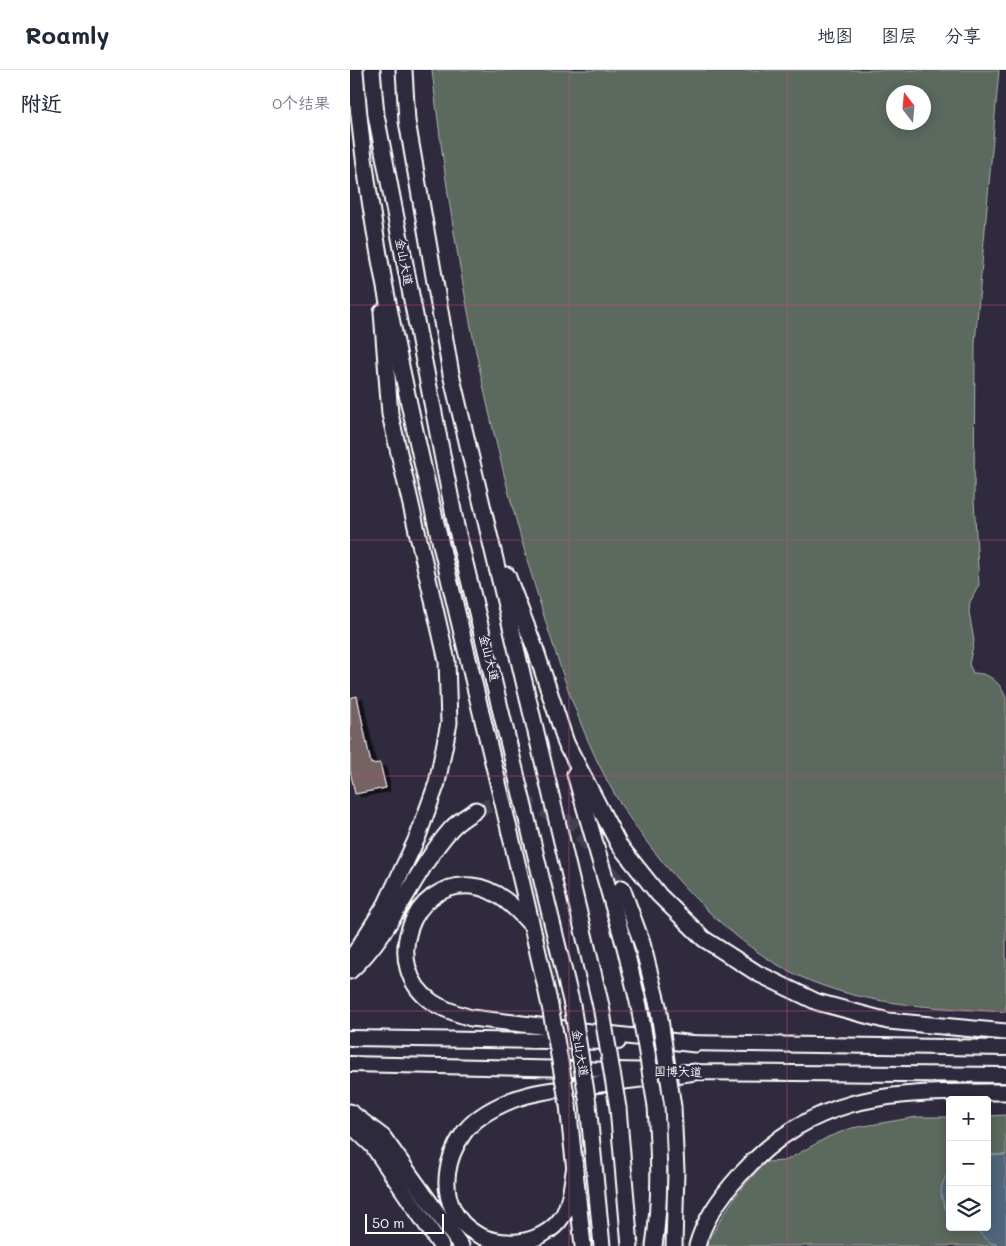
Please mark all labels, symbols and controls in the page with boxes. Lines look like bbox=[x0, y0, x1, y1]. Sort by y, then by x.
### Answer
text: Roamly bbox=[25, 19, 109, 50]
text: 地图 bbox=[817, 23, 853, 47]
text: 图层 bbox=[881, 23, 917, 47]
text: 分享 bbox=[945, 23, 981, 47]
north arrow bbox=[886, 85, 931, 130]
text: 附近 bbox=[20, 89, 62, 116]
text: 0个结果 bbox=[272, 92, 330, 113]
street label: 金山大道 bbox=[393, 237, 417, 287]
street label: 金山大道 bbox=[476, 633, 504, 683]
street label: 金山大道 bbox=[569, 1028, 593, 1078]
street label: 国博大道 bbox=[654, 1063, 702, 1079]
map controls bbox=[946, 1096, 991, 1231]
button: + bbox=[946, 1096, 991, 1141]
button: − bbox=[946, 1141, 991, 1186]
button: layers bbox=[946, 1186, 991, 1231]
scale bar bbox=[365, 1211, 444, 1234]
text: 50 m bbox=[372, 1213, 404, 1232]

